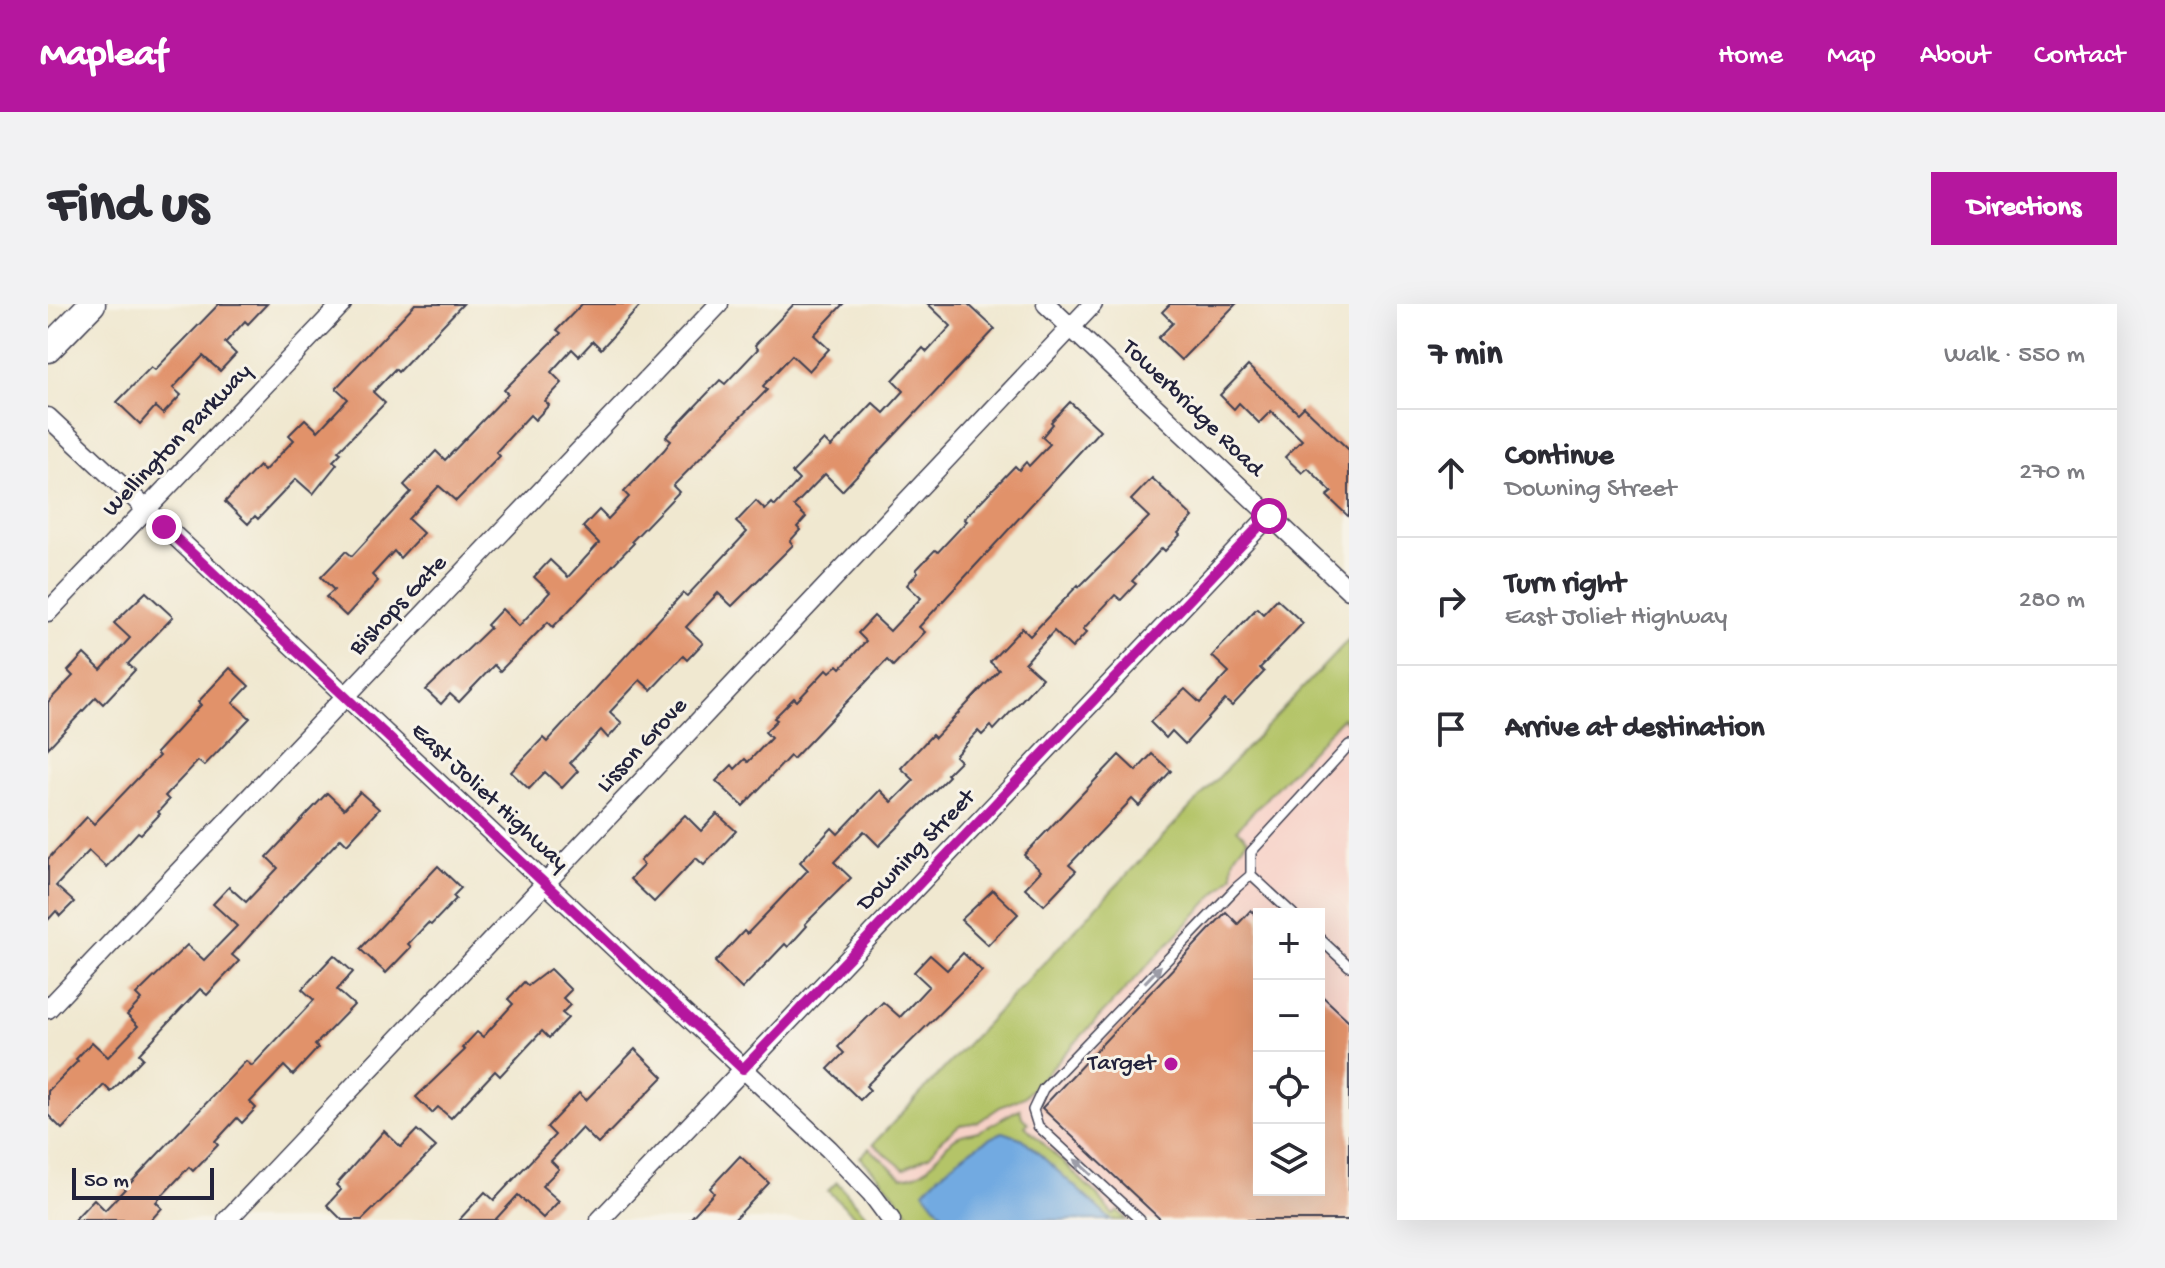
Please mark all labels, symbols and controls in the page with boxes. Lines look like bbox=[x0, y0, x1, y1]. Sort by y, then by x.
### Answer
text: Mapleaf bbox=[40, 34, 167, 78]
text: Home bbox=[1718, 40, 1783, 73]
text: Map bbox=[1827, 40, 1876, 73]
text: About bbox=[1920, 40, 1990, 73]
text: Contact bbox=[2034, 40, 2125, 73]
button: Directions bbox=[1931, 172, 2117, 245]
text: Find us bbox=[48, 175, 208, 241]
street label: Towerbridge Road bbox=[1114, 333, 1270, 485]
text: 7 min bbox=[1429, 336, 1502, 376]
text: Walk · 550 m bbox=[1944, 341, 2085, 372]
street label: Wellington Parkway bbox=[97, 358, 259, 524]
text: Continue bbox=[1505, 440, 1614, 475]
icon: ahead bbox=[1429, 451, 1473, 495]
text: 270 m bbox=[2019, 458, 2085, 489]
text: Downing Street bbox=[1505, 475, 1676, 506]
route start bbox=[1251, 498, 1287, 534]
route end bbox=[146, 509, 182, 545]
street label: Bishops Gate bbox=[343, 549, 455, 663]
text: Turn right bbox=[1505, 568, 1625, 603]
icon: right bbox=[1429, 579, 1473, 623]
text: 280 m bbox=[2019, 586, 2085, 617]
text: East Joliet Highway bbox=[1505, 603, 1727, 634]
street label: Lisson Grove bbox=[591, 692, 695, 800]
icon: arrive bbox=[1429, 707, 1473, 751]
text: Arrive at destination bbox=[1505, 712, 1765, 747]
street label: East Joliet Highway bbox=[404, 717, 574, 879]
street label: Downing Street bbox=[850, 783, 984, 919]
map controls bbox=[1253, 908, 1325, 1196]
button: + bbox=[1253, 908, 1325, 980]
one-way arrow bbox=[1144, 965, 1162, 984]
button: − bbox=[1253, 980, 1325, 1052]
place label: Target bbox=[1086, 1050, 1157, 1079]
button: locate bbox=[1253, 1052, 1325, 1124]
marker: Target bbox=[1162, 1055, 1180, 1073]
button: layers bbox=[1253, 1124, 1325, 1196]
one-way arrow bbox=[1073, 1159, 1092, 1177]
scale bar bbox=[72, 1164, 214, 1200]
text: 50 m bbox=[84, 1169, 129, 1195]

